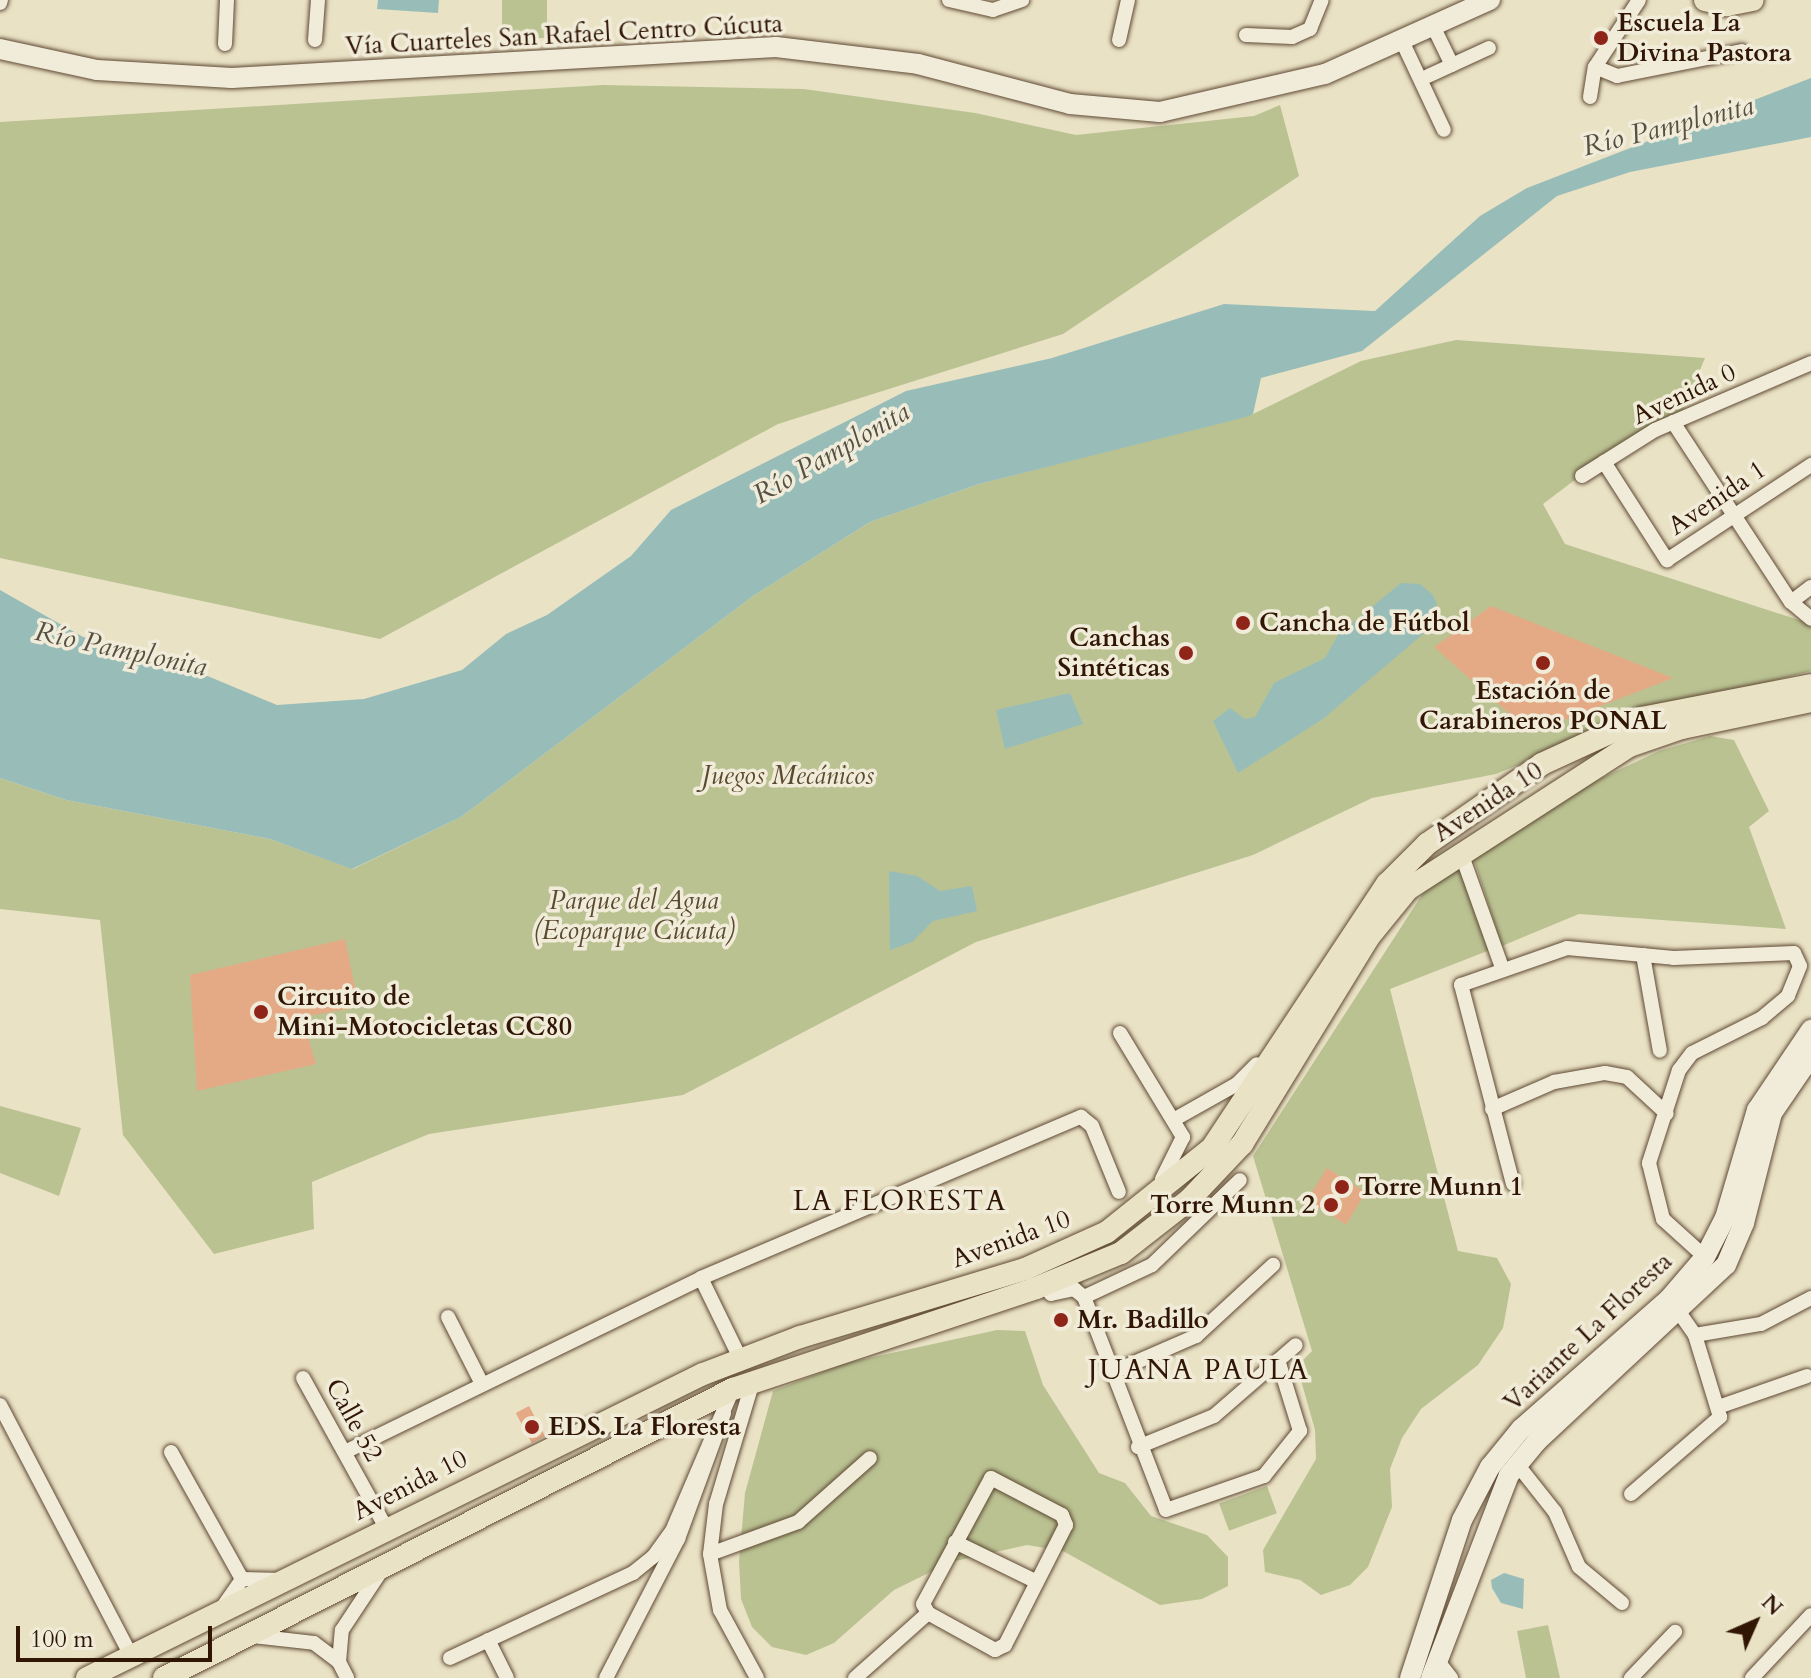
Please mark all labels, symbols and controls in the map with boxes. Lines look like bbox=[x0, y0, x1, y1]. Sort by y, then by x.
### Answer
place label: Escuela La Divina Pastora bbox=[1617, 7, 1792, 68]
street label: Vía Cuarteles San Rafael Centro Cúcuta bbox=[344, 8, 784, 62]
marker: Escuela La Divina Pastora bbox=[1592, 29, 1610, 47]
water label: Río Pamplonita bbox=[1579, 89, 1757, 163]
street label: Avenida 0 bbox=[1627, 356, 1741, 432]
water label: Río Pamplonita bbox=[747, 395, 915, 511]
street label: Avenida 1 bbox=[1662, 454, 1772, 542]
place label: Cancha de Fútbol bbox=[1259, 607, 1470, 639]
water label: Río Pamplonita bbox=[32, 614, 210, 684]
marker: Cancha de Fútbol bbox=[1234, 614, 1252, 632]
place label: Canchas Sintéticas bbox=[1058, 622, 1170, 684]
marker: Canchas Sintéticas bbox=[1177, 644, 1195, 662]
marker: Estación de Carabineros PONAL bbox=[1534, 654, 1552, 672]
place label: Estación de Carabineros PONAL bbox=[1419, 675, 1667, 736]
street label: Avenida 10 bbox=[1427, 755, 1549, 849]
park label: Juegos Mecánicos bbox=[702, 760, 874, 792]
park label: Parque del Agua (Ecoparque Cúcuta) bbox=[533, 885, 735, 946]
place label: Circuito de Mini-Motocicletas CC80 bbox=[277, 981, 572, 1042]
marker: Circuito de Mini-Motocicletas CC80 bbox=[252, 1003, 270, 1021]
place label: Torre Munn 1 bbox=[1358, 1171, 1523, 1203]
marker: Torre Munn 1 bbox=[1333, 1178, 1351, 1196]
district label: LA FLORESTA bbox=[793, 1184, 1007, 1218]
place label: Torre Munn 2 bbox=[1150, 1189, 1315, 1221]
marker: Torre Munn 2 bbox=[1322, 1196, 1340, 1214]
street label: Avenida 10 bbox=[947, 1203, 1075, 1275]
street label: Variante La Floresta bbox=[1497, 1246, 1679, 1418]
place label: Mr. Badillo bbox=[1077, 1304, 1209, 1336]
marker: Mr. Badillo bbox=[1052, 1311, 1070, 1329]
district label: JUANA PAULA bbox=[1088, 1353, 1310, 1387]
street label: Calle 52 bbox=[319, 1373, 389, 1467]
place label: EDS. La Floresta bbox=[548, 1411, 741, 1443]
marker: EDS. La Floresta bbox=[523, 1418, 541, 1436]
street label: Avenida 10 bbox=[348, 1443, 472, 1527]
north arrow bbox=[1715, 1582, 1795, 1662]
text: N bbox=[1755, 1588, 1789, 1622]
scale bar bbox=[20, 1610, 216, 1660]
text: 100 m bbox=[30, 1623, 94, 1656]

